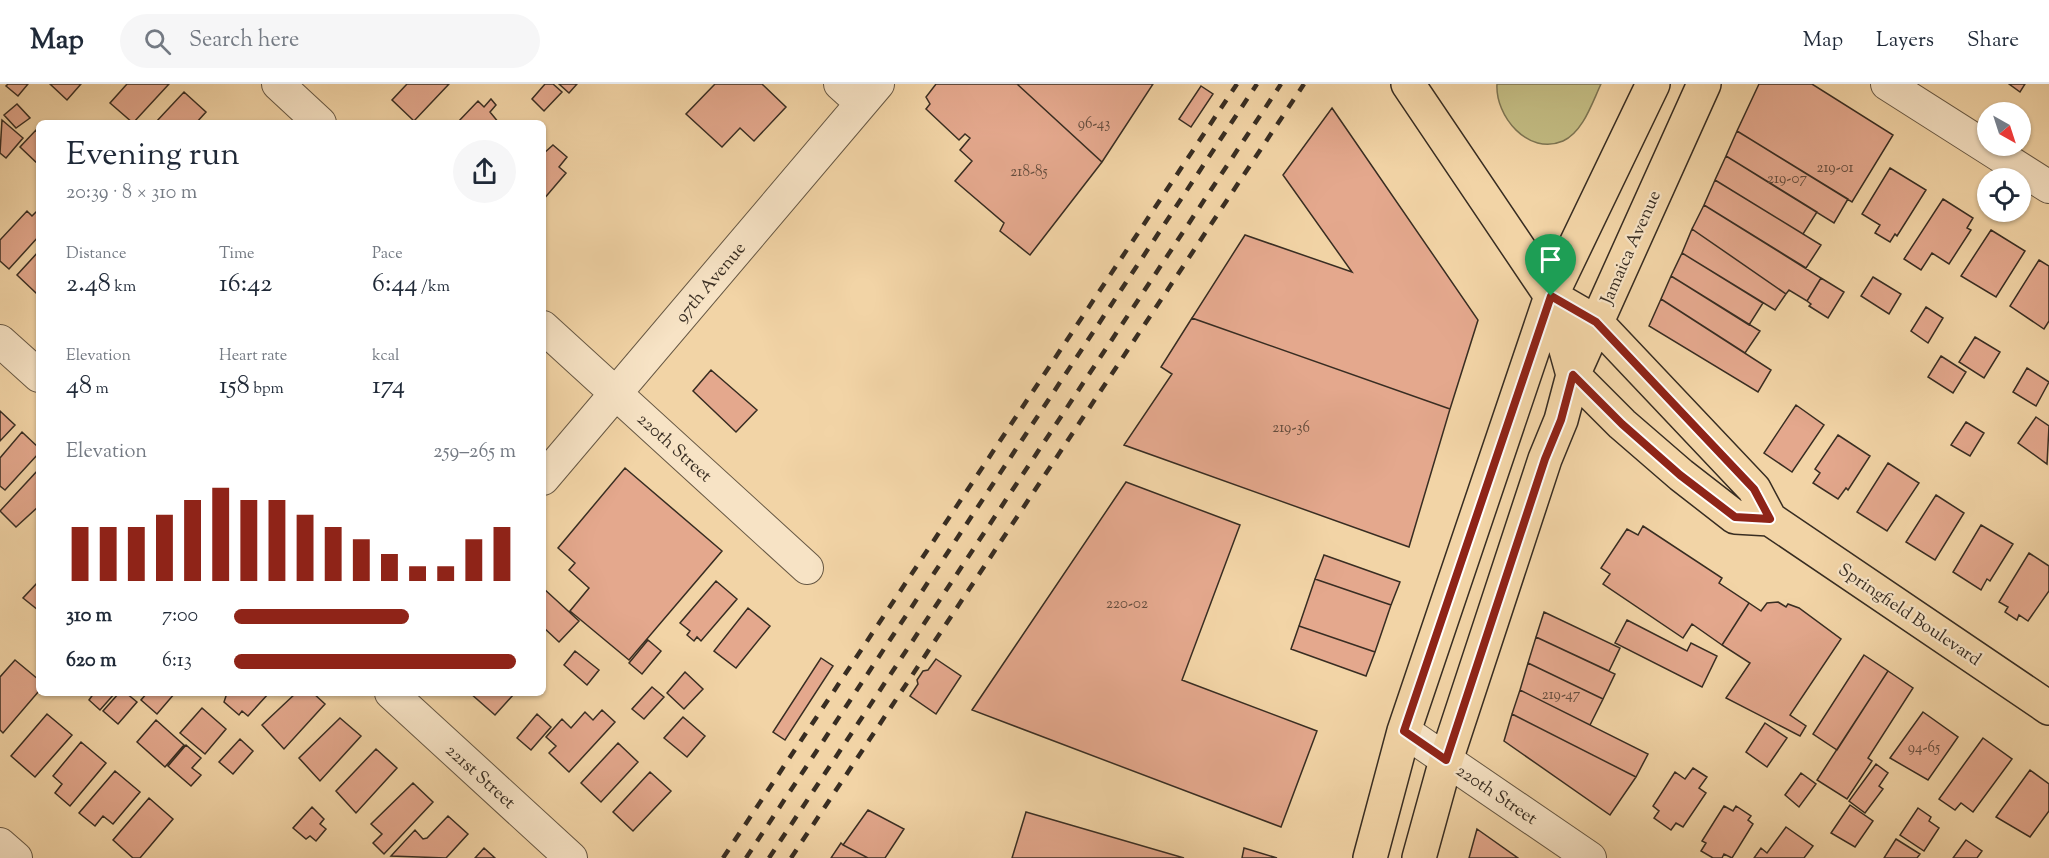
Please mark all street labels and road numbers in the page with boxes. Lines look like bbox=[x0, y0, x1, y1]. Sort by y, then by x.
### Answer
street label: Jamaica Avenue bbox=[1595, 187, 1669, 310]
street label: 97th Avenue bbox=[670, 237, 753, 329]
street label: 220th Street bbox=[630, 408, 717, 489]
street label: Springfield Boulevard bbox=[1832, 558, 1986, 673]
street label: 221st Street bbox=[439, 739, 521, 816]
street label: 220th Street bbox=[1450, 759, 1542, 833]

